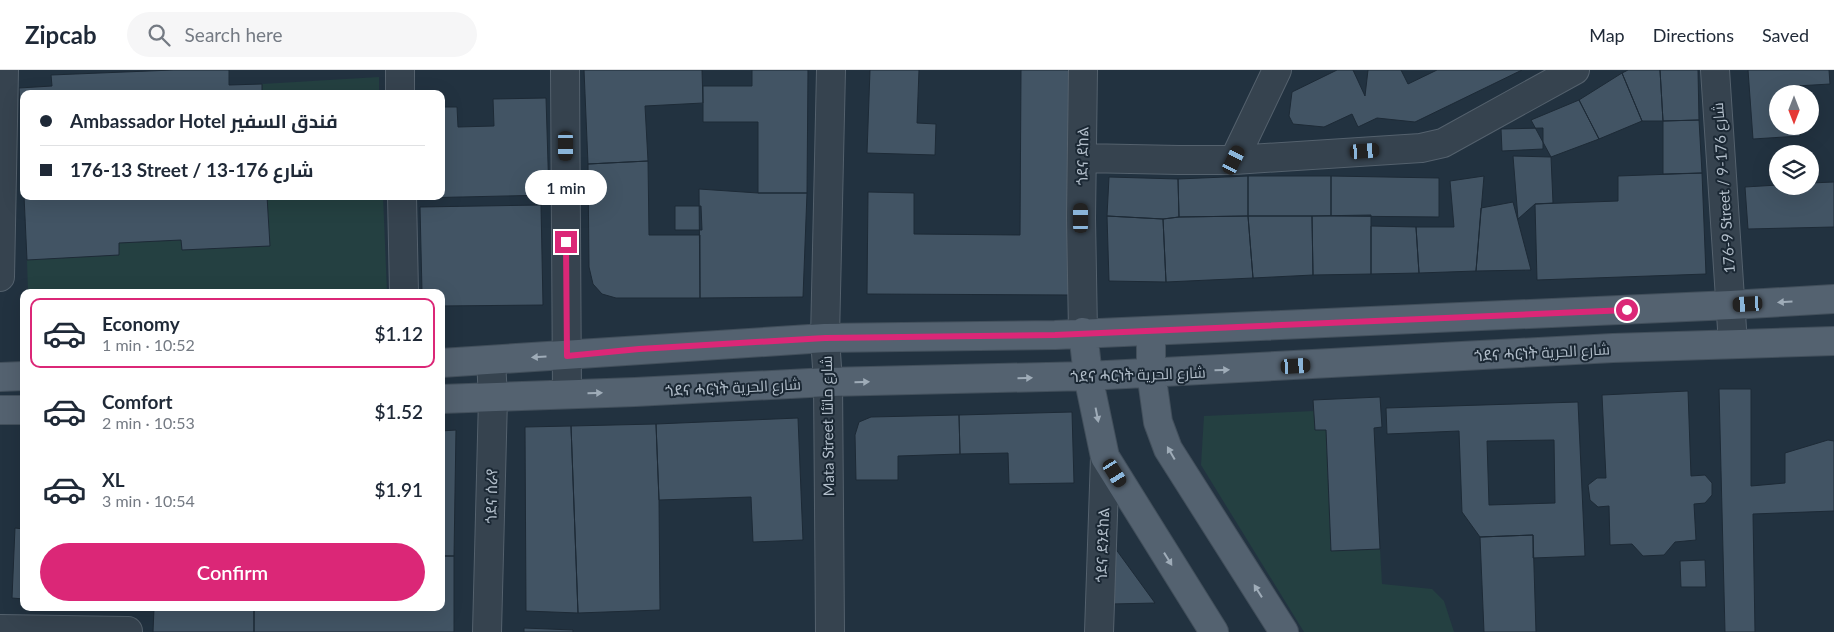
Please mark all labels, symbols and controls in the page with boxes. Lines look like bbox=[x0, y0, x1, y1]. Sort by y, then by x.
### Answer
search box bbox=[127, 12, 477, 57]
text: Zipcab bbox=[25, 20, 97, 49]
icon: search bbox=[145, 21, 173, 49]
text: Search here bbox=[185, 23, 283, 46]
text: Map bbox=[1589, 24, 1625, 46]
text: Directions bbox=[1653, 24, 1734, 46]
text: Saved bbox=[1762, 24, 1809, 46]
north arrow bbox=[1769, 85, 1819, 135]
map controls bbox=[1769, 85, 1819, 195]
street label: 176-9 Street / شارع 176-9 bbox=[1708, 102, 1741, 274]
text: Ambassador Hotel فندق السفير bbox=[70, 109, 338, 132]
street label: ጎደና ደከል bbox=[1072, 127, 1092, 185]
car bbox=[558, 131, 573, 161]
car bbox=[1349, 142, 1380, 160]
car bbox=[1220, 143, 1247, 177]
button: layers bbox=[1769, 145, 1819, 195]
text: 176-13 Street / شارع 176-13 bbox=[70, 158, 314, 181]
callout: 1 min bbox=[525, 170, 607, 204]
text: 1 min bbox=[546, 178, 586, 197]
car bbox=[1073, 203, 1088, 233]
route end bbox=[555, 231, 577, 253]
car bbox=[1732, 296, 1763, 312]
one-way arrow bbox=[1777, 298, 1793, 306]
route start bbox=[1616, 299, 1638, 321]
icon: car bbox=[42, 311, 87, 356]
text: Economy bbox=[102, 312, 180, 335]
text: $1.12 bbox=[374, 322, 423, 345]
text: 1 min · 10:52 bbox=[102, 335, 195, 354]
street label: ጎደና ሓርነት شارع الحرية bbox=[1474, 339, 1610, 368]
one-way arrow bbox=[531, 354, 547, 362]
street label: Mata Street شارع ماتئا bbox=[817, 355, 840, 497]
car bbox=[1280, 358, 1311, 374]
street label: ጎደና ሓርነት شارع الحرية bbox=[1070, 363, 1206, 388]
one-way arrow bbox=[1214, 366, 1230, 374]
one-way arrow bbox=[1017, 373, 1033, 381]
street label: ጎደና ሓርነት شارع الحرية bbox=[665, 374, 801, 403]
one-way arrow bbox=[854, 377, 870, 385]
icon: car bbox=[42, 389, 87, 434]
one-way arrow bbox=[587, 389, 603, 397]
text: Comfort bbox=[102, 390, 173, 413]
text: $1.52 bbox=[374, 400, 423, 423]
one-way arrow bbox=[1093, 407, 1101, 423]
text: 2 min · 10:53 bbox=[102, 413, 195, 432]
one-way arrow bbox=[1167, 447, 1176, 460]
car bbox=[1100, 456, 1129, 490]
icon: car bbox=[42, 467, 87, 512]
text: XL bbox=[102, 468, 125, 491]
street label: ጎደና ሰራየ bbox=[482, 469, 500, 523]
text: $1.91 bbox=[374, 478, 423, 501]
text: 3 min · 10:54 bbox=[102, 491, 195, 510]
street label: ጎደና ደንደከል bbox=[1092, 507, 1112, 583]
button: Confirm bbox=[40, 543, 425, 601]
one-way arrow bbox=[1163, 552, 1173, 565]
one-way arrow bbox=[1254, 584, 1263, 597]

